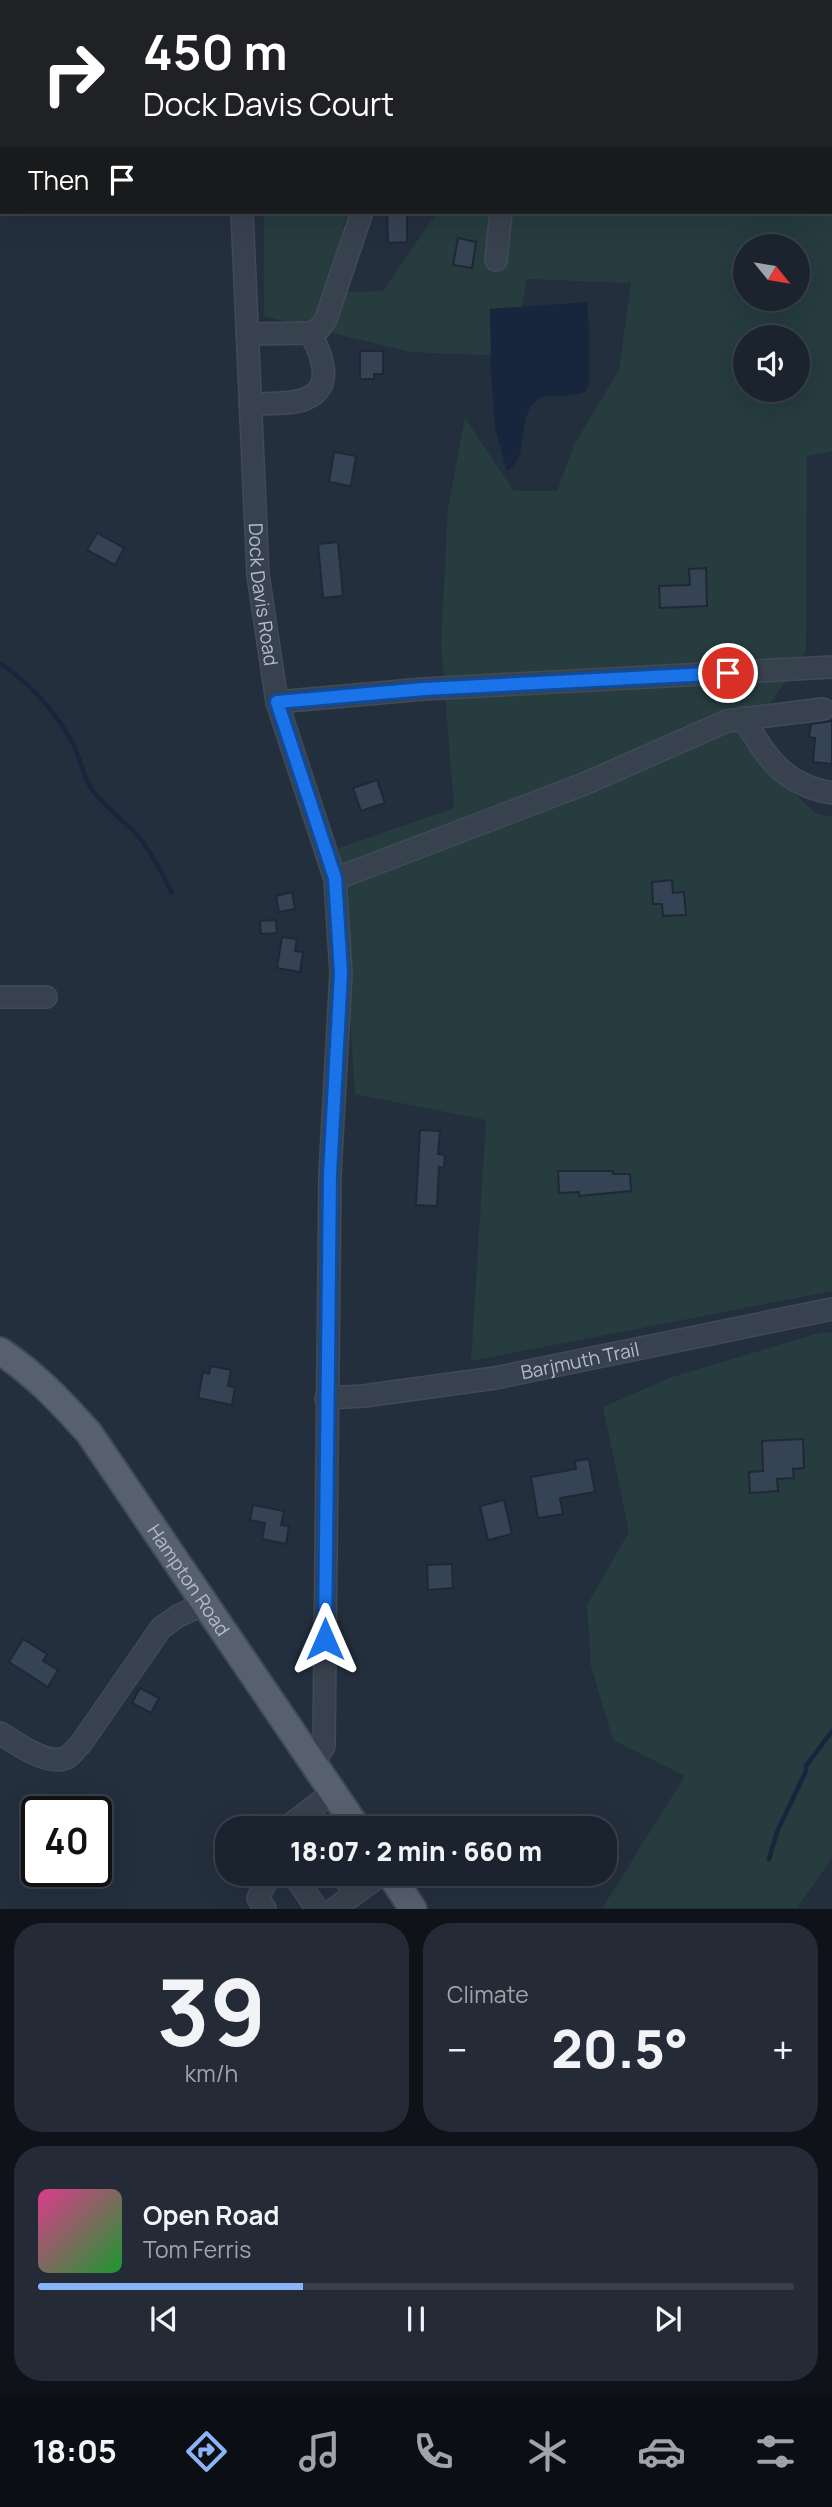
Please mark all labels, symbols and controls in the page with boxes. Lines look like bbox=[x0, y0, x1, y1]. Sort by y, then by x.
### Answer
text: 450 m bbox=[143, 18, 288, 85]
icon: right bbox=[28, 28, 119, 119]
text: Dock Davis Court bbox=[143, 82, 394, 126]
icon: arrive bbox=[103, 161, 141, 199]
text: Then bbox=[28, 162, 89, 198]
north arrow bbox=[733, 234, 810, 312]
map controls bbox=[733, 234, 810, 402]
button: sound bbox=[733, 325, 810, 402]
street label: Dock Davis Road bbox=[243, 522, 284, 667]
pin bbox=[698, 643, 758, 703]
icon: arrive bbox=[709, 654, 747, 692]
street label: Barjmuth Trail bbox=[518, 1336, 641, 1385]
street label: Hampton Road bbox=[142, 1519, 236, 1641]
position arrow bbox=[288, 1602, 362, 1676]
speed limit sign: 40 bbox=[21, 1796, 112, 1887]
text: 18:07 · 2 min · 660 m bbox=[290, 1833, 542, 1869]
text: 39 bbox=[157, 1949, 266, 2073]
text: Climate bbox=[447, 1978, 529, 2010]
text: 20.5° bbox=[551, 2013, 688, 2084]
text: − bbox=[447, 2023, 468, 2075]
text: + bbox=[772, 2023, 794, 2075]
text: km/h bbox=[185, 2057, 238, 2089]
text: Open Road bbox=[143, 2197, 279, 2233]
text: Tom Ferris bbox=[143, 2233, 251, 2265]
icon: previous bbox=[145, 2300, 183, 2338]
icon: pause bbox=[397, 2300, 435, 2338]
icon: next bbox=[649, 2300, 687, 2338]
icon: directions bbox=[182, 2427, 231, 2476]
icon: music bbox=[295, 2427, 344, 2476]
icon: phone bbox=[409, 2427, 458, 2476]
icon: climate bbox=[523, 2427, 572, 2476]
icon: car bbox=[637, 2427, 686, 2476]
icon: filters bbox=[751, 2427, 800, 2476]
text: 18:05 bbox=[32, 2429, 117, 2473]

